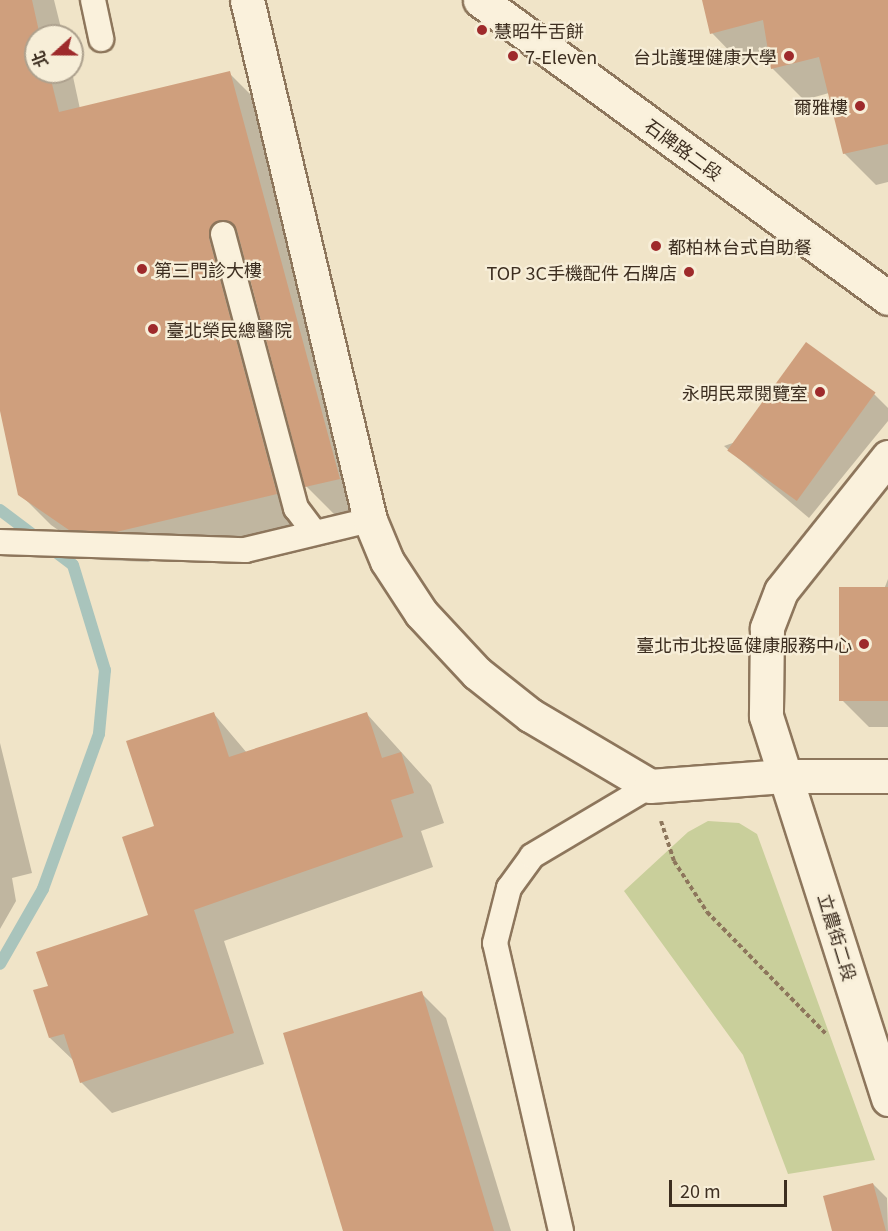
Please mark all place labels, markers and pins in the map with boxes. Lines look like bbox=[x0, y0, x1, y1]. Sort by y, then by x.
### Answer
place label: 慧昭牛舌餅 bbox=[494, 19, 584, 41]
marker: 慧昭牛舌餅 bbox=[475, 23, 489, 37]
place label: 7-Eleven bbox=[525, 45, 597, 67]
place label: 台北護理健康大學 bbox=[633, 45, 777, 67]
marker: 7-Eleven bbox=[506, 49, 520, 63]
marker: 台北護理健康大學 bbox=[782, 49, 796, 63]
place label: 爾雅樓 bbox=[794, 95, 848, 117]
marker: 爾雅樓 bbox=[853, 99, 867, 113]
place label: 都柏林台式自助餐 bbox=[668, 235, 812, 257]
marker: 都柏林台式自助餐 bbox=[649, 239, 663, 253]
place label: 第三門診大樓 bbox=[154, 258, 262, 280]
place label: TOP 3C手機配件 石牌店 bbox=[486, 261, 677, 283]
marker: 第三門診大樓 bbox=[135, 262, 149, 276]
marker: TOP 3C手機配件 石牌店 bbox=[682, 265, 696, 279]
place label: 臺北榮民總醫院 bbox=[166, 318, 292, 340]
marker: 臺北榮民總醫院 bbox=[144, 320, 162, 338]
place label: 永明民眾閱覽室 bbox=[682, 381, 808, 403]
marker: 永明民眾閱覽室 bbox=[813, 385, 827, 399]
place label: 臺北市北投區健康服務中心 bbox=[636, 633, 852, 655]
marker: 臺北市北投區健康服務中心 bbox=[857, 637, 871, 651]

